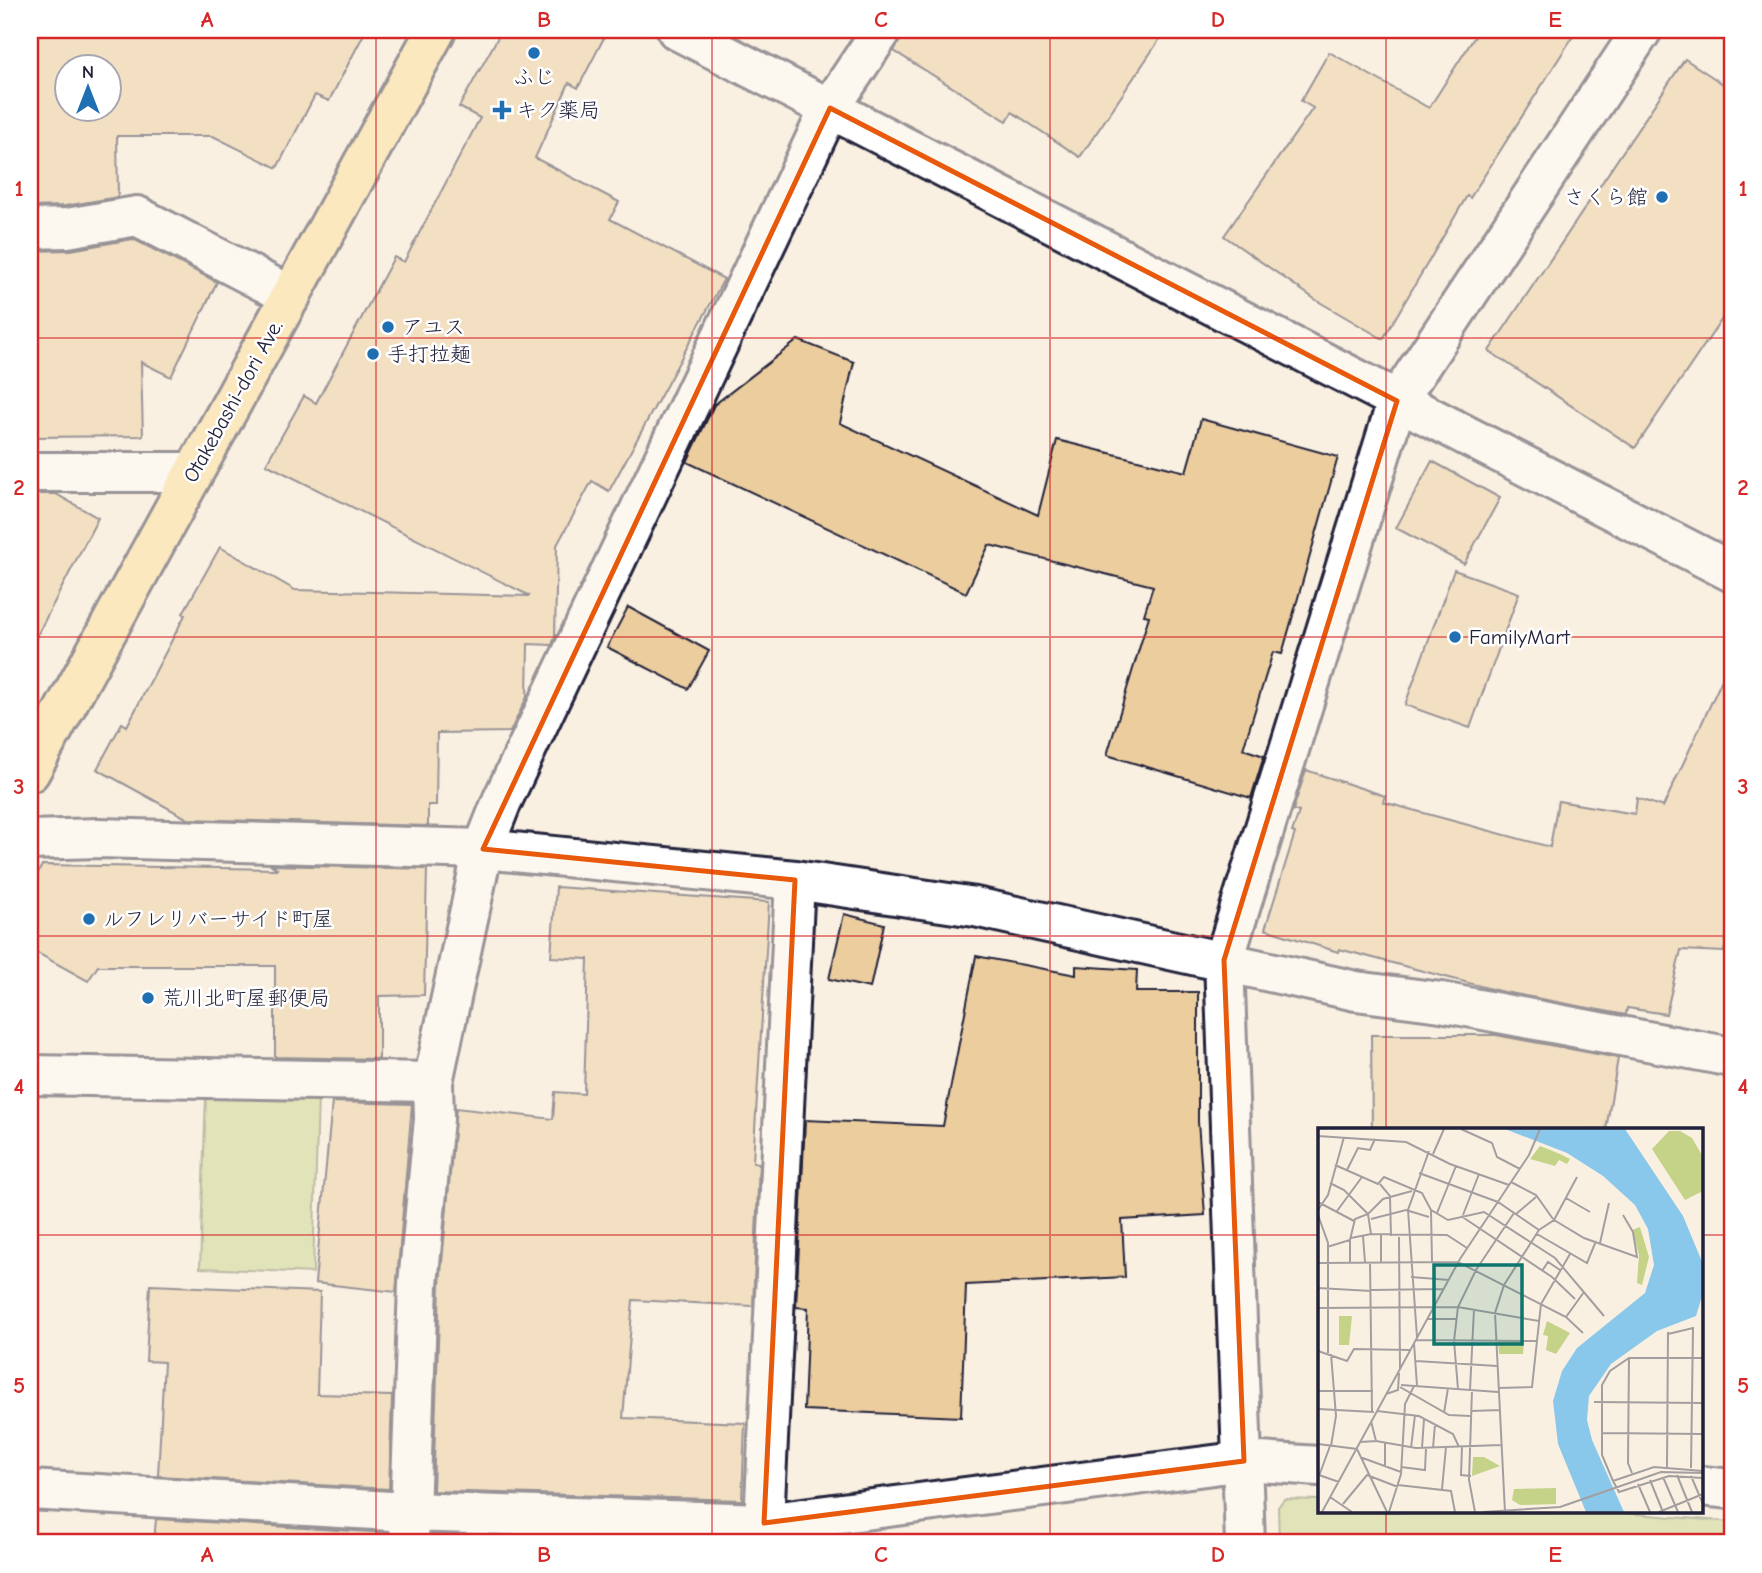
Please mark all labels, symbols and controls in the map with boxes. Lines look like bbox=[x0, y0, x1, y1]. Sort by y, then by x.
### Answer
text: A bbox=[201, 6, 214, 33]
text: B bbox=[537, 6, 551, 33]
text: C bbox=[874, 6, 888, 33]
text: D bbox=[1211, 6, 1225, 33]
text: E bbox=[1548, 6, 1562, 33]
marker: ふじ bbox=[526, 45, 542, 61]
north arrow bbox=[52, 52, 122, 122]
text: N bbox=[82, 61, 94, 83]
place label: ふじ bbox=[513, 65, 555, 89]
place label: キク薬局 bbox=[516, 98, 600, 122]
marker: キク薬局 bbox=[494, 102, 510, 118]
text: 1 bbox=[14, 175, 24, 202]
text: 1 bbox=[1738, 175, 1748, 202]
place label: さくら館 bbox=[1564, 185, 1648, 209]
marker: さくら館 bbox=[1654, 189, 1670, 205]
place label: アユス bbox=[402, 315, 465, 339]
street label: Otakebashi-dori Ave. bbox=[178, 316, 288, 486]
marker: アユス bbox=[380, 319, 396, 335]
place label: 手打拉麺 bbox=[387, 342, 471, 366]
marker: 手打拉麺 bbox=[365, 346, 381, 362]
text: 2 bbox=[13, 474, 25, 501]
text: 2 bbox=[1737, 474, 1749, 501]
place label: FamilyMart bbox=[1469, 625, 1571, 649]
marker: FamilyMart bbox=[1447, 629, 1463, 645]
text: 3 bbox=[13, 773, 25, 800]
text: 3 bbox=[1737, 773, 1749, 800]
place label: ルフレリバーサイド町屋 bbox=[103, 907, 334, 931]
marker: ルフレリバーサイド町屋 bbox=[81, 911, 97, 927]
place label: 荒川北町屋郵便局 bbox=[162, 986, 330, 1010]
marker: 荒川北町屋郵便局 bbox=[140, 990, 156, 1006]
text: 4 bbox=[14, 1073, 25, 1100]
text: 4 bbox=[1738, 1073, 1749, 1100]
inset map bbox=[1318, 1128, 1702, 1514]
text: 5 bbox=[13, 1372, 25, 1399]
text: 5 bbox=[1737, 1372, 1749, 1399]
text: A bbox=[201, 1541, 214, 1568]
text: B bbox=[537, 1541, 551, 1568]
text: C bbox=[874, 1541, 888, 1568]
text: D bbox=[1211, 1541, 1225, 1568]
text: E bbox=[1548, 1541, 1562, 1568]

